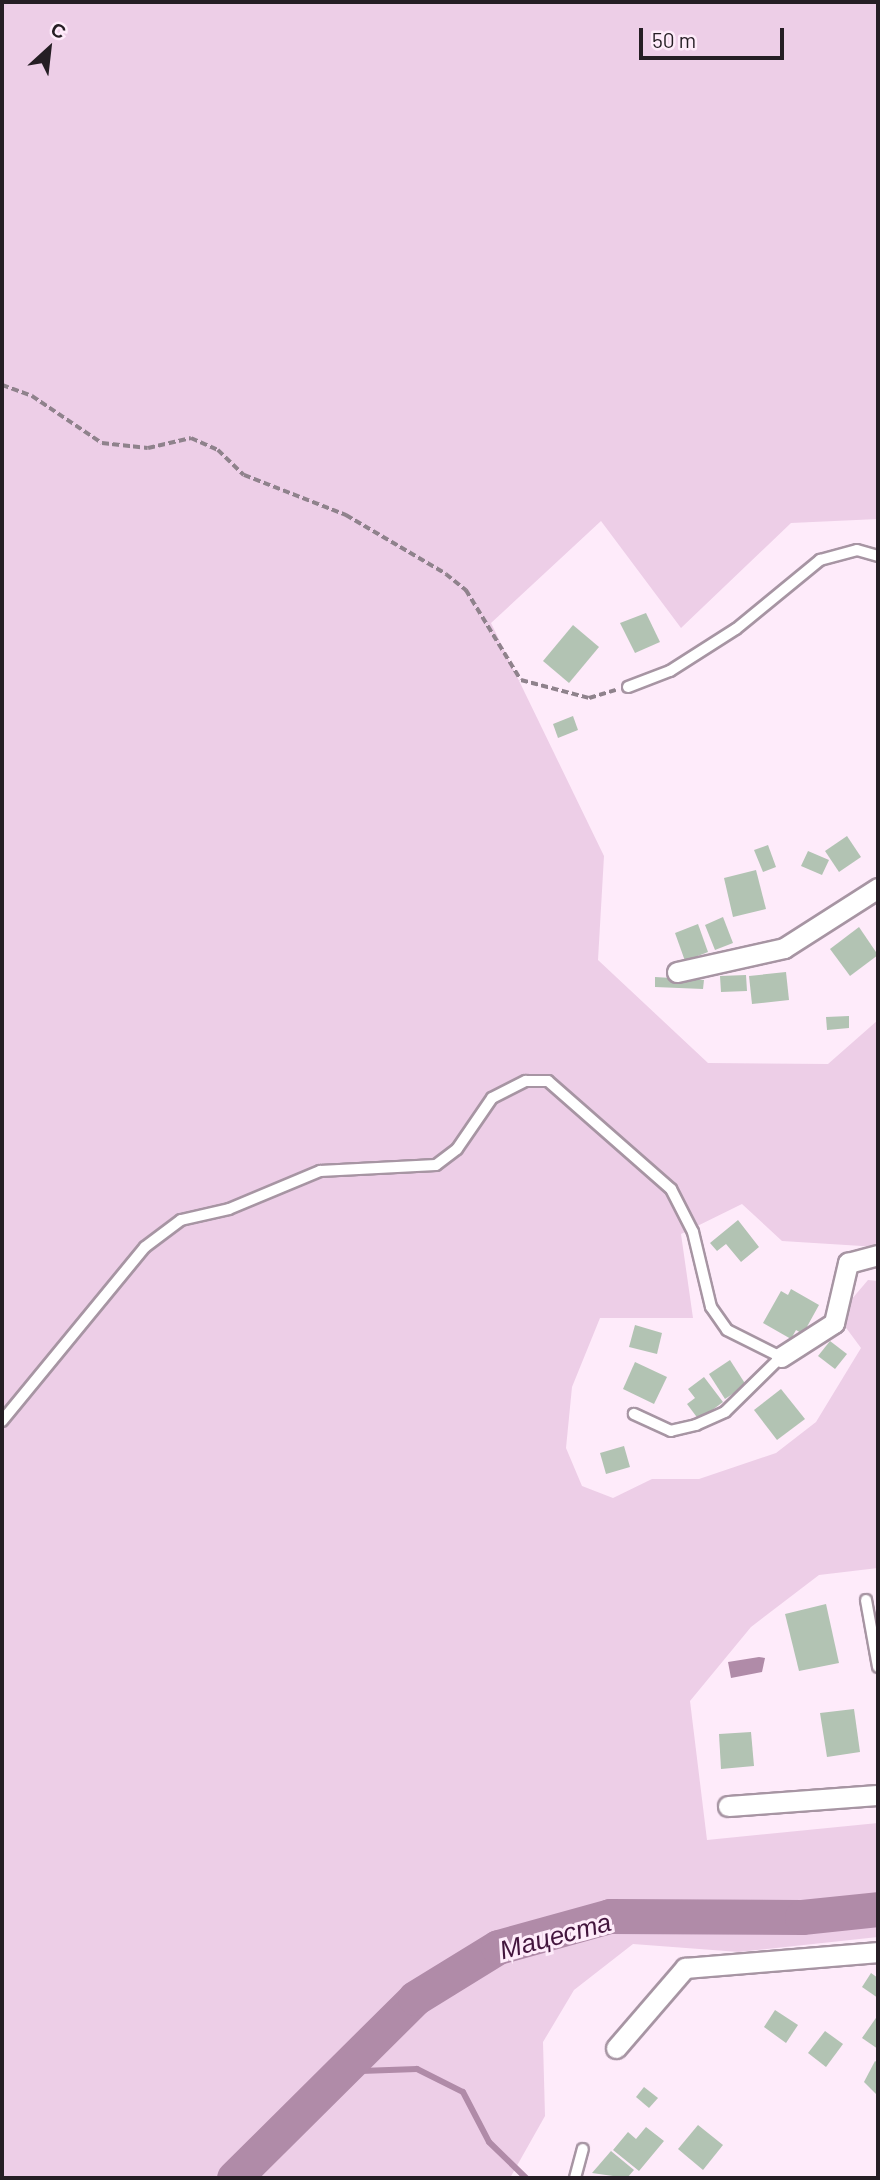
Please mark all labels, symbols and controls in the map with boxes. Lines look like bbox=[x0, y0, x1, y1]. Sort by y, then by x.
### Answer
north arrow bbox=[14, 14, 84, 84]
scale bar bbox=[642, 14, 787, 58]
text: С bbox=[47, 16, 70, 43]
text: 50 m bbox=[652, 27, 696, 52]
water label: Мацеста bbox=[496, 1905, 614, 1965]

